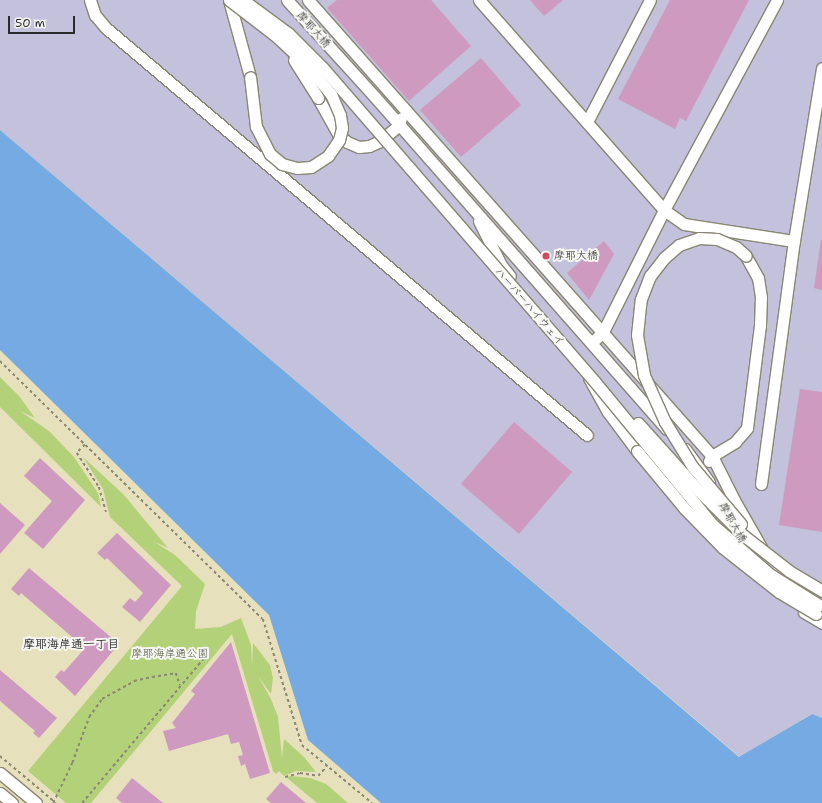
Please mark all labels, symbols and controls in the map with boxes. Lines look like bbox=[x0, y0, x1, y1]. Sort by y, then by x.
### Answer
scale bar bbox=[10, 8, 77, 34]
street label: 摩耶大橋 bbox=[293, 9, 333, 51]
text: 50 m bbox=[15, 15, 45, 31]
place label: 摩耶大橋 bbox=[554, 249, 598, 263]
marker: 摩耶大橋 bbox=[541, 251, 551, 261]
street label: ハーバーハイウェイ bbox=[492, 265, 566, 349]
street label: 摩耶大橋 bbox=[716, 501, 748, 545]
district label: 摩耶海岸通一丁目 bbox=[23, 638, 119, 652]
park label: 摩耶海岸通公園 bbox=[132, 647, 208, 661]

